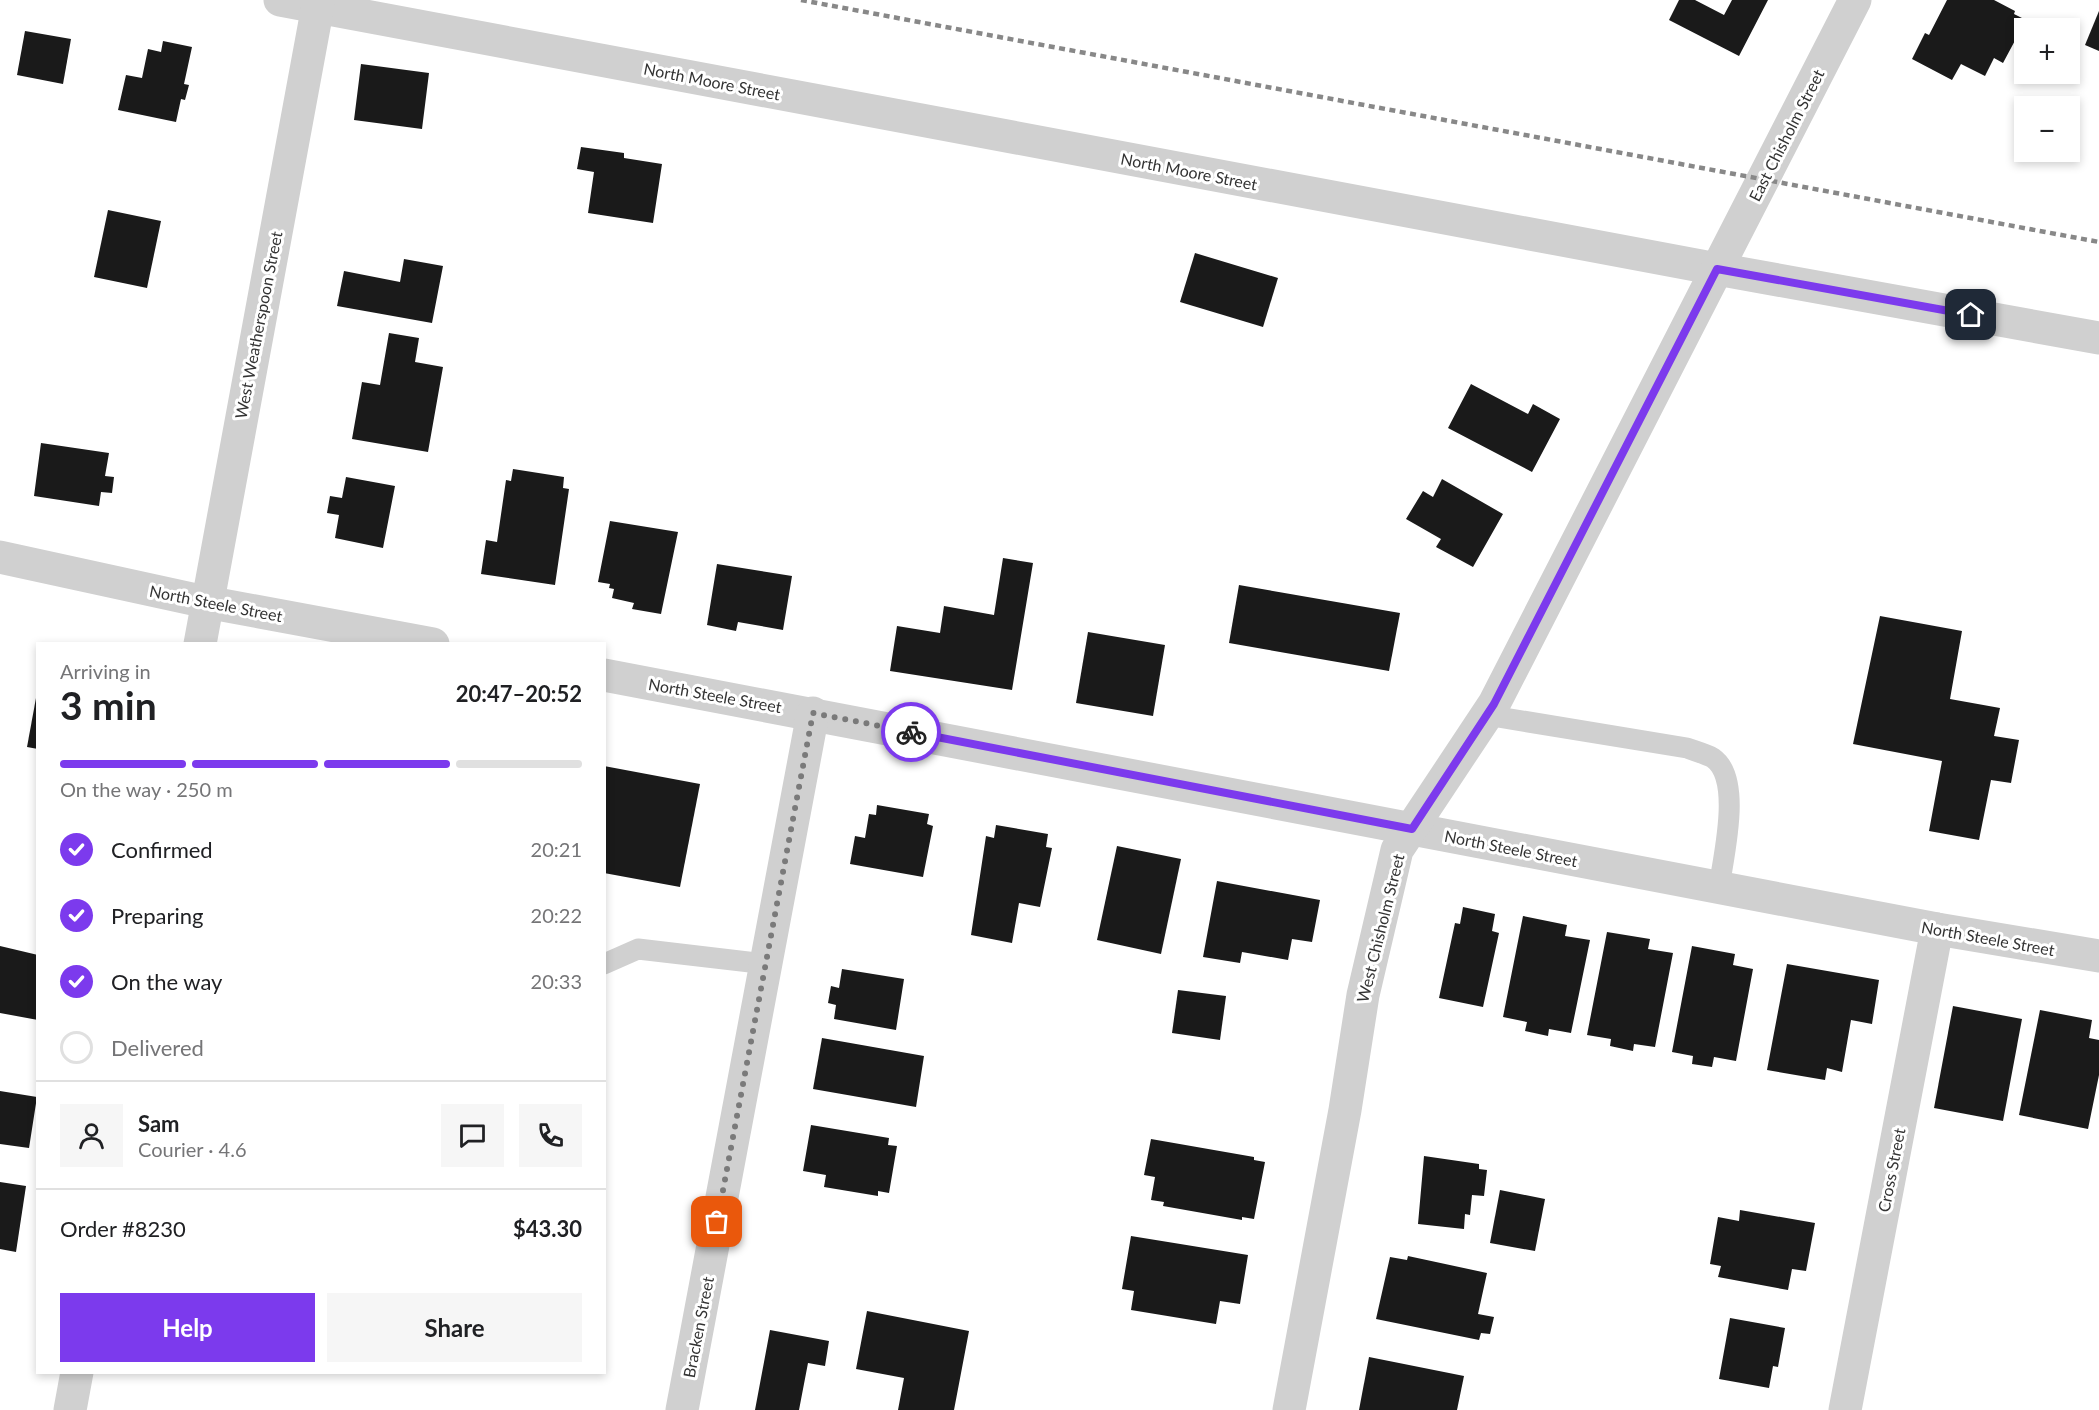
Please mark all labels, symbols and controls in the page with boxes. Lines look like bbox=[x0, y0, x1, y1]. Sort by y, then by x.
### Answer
map controls bbox=[2014, 18, 2080, 162]
button: + bbox=[2014, 18, 2080, 84]
street label: North Moore Street bbox=[642, 58, 782, 104]
street label: East Chisholm Street bbox=[1745, 66, 1828, 204]
button: − bbox=[2014, 96, 2080, 162]
street label: North Moore Street bbox=[1119, 148, 1259, 194]
street label: West Weatherspoon Street bbox=[230, 229, 286, 420]
pin bbox=[1945, 289, 1996, 340]
icon: home bbox=[1954, 298, 1987, 331]
street label: North Steele Street bbox=[148, 581, 284, 625]
text: Arriving in bbox=[60, 659, 151, 683]
street label: North Steele Street bbox=[647, 674, 783, 716]
text: 20:47–20:52 bbox=[456, 680, 582, 707]
text: 3 min bbox=[60, 682, 157, 728]
courier bbox=[881, 702, 941, 762]
icon: bike bbox=[895, 716, 928, 749]
text: On the way · 250 m bbox=[60, 777, 233, 801]
street label: North Steele Street bbox=[1443, 826, 1579, 870]
icon: check bbox=[60, 833, 93, 866]
text: Confirmed bbox=[111, 836, 213, 863]
text: 20:21 bbox=[531, 837, 582, 861]
street label: West Chisholm Street bbox=[1352, 852, 1408, 1004]
icon: check bbox=[60, 899, 93, 932]
text: Preparing bbox=[111, 902, 203, 929]
text: 20:22 bbox=[531, 903, 582, 927]
street label: North Steele Street bbox=[1920, 917, 2056, 959]
icon: check bbox=[60, 965, 93, 998]
text: On the way bbox=[111, 968, 222, 995]
text: 20:33 bbox=[531, 969, 582, 993]
text: Delivered bbox=[111, 1034, 204, 1061]
button: person bbox=[60, 1104, 123, 1167]
button: chat bbox=[441, 1104, 504, 1167]
button: phone bbox=[519, 1104, 582, 1167]
text: Sam bbox=[138, 1110, 180, 1137]
street label: Cross Street bbox=[1874, 1126, 1909, 1214]
text: Courier · 4.6 bbox=[138, 1137, 247, 1161]
pin bbox=[691, 1196, 742, 1247]
icon: bag bbox=[700, 1205, 733, 1238]
text: Order #8230 bbox=[60, 1215, 186, 1242]
text: $43.30 bbox=[513, 1215, 582, 1242]
street label: Bracken Street bbox=[679, 1275, 717, 1379]
button: Help bbox=[60, 1293, 315, 1362]
button: Share bbox=[327, 1293, 582, 1362]

